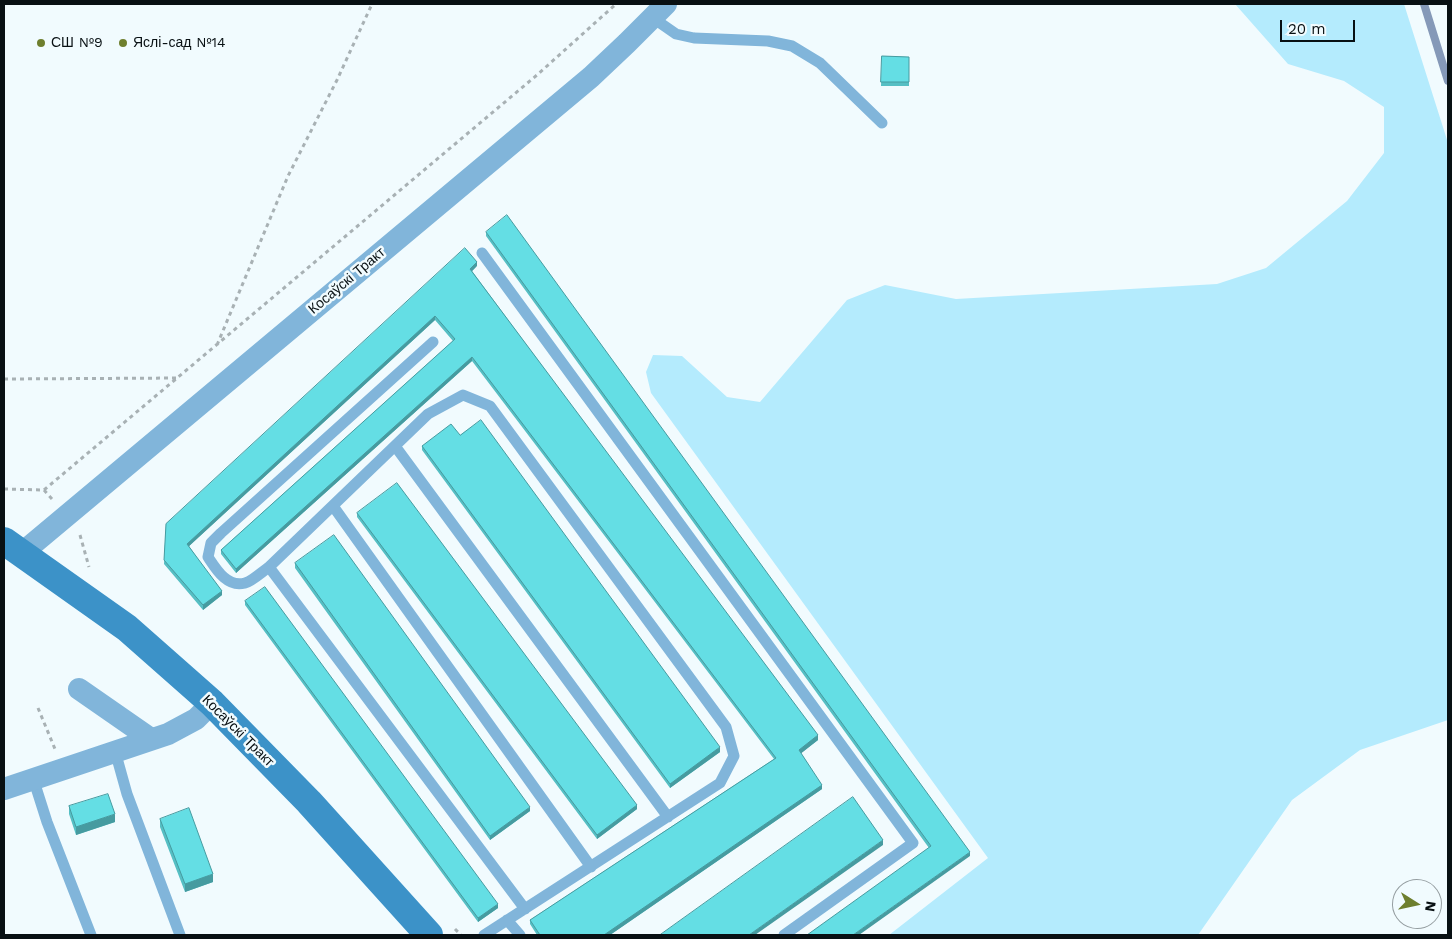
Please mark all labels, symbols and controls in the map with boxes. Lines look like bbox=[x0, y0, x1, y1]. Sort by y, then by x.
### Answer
scale bar bbox=[1282, 10, 1357, 42]
text: 20 m bbox=[1288, 20, 1326, 38]
place label: СШ №9 bbox=[51, 35, 103, 51]
place label: Яслі-сад №14 bbox=[133, 35, 226, 51]
marker: СШ №9 bbox=[35, 37, 47, 49]
marker: Яслі-сад №14 bbox=[117, 37, 129, 49]
street label: Косаўскі Тракт bbox=[305, 244, 389, 318]
street label: Косаўскі Тракт bbox=[199, 692, 277, 770]
north arrow bbox=[1392, 879, 1442, 929]
text: N bbox=[1422, 900, 1440, 913]

